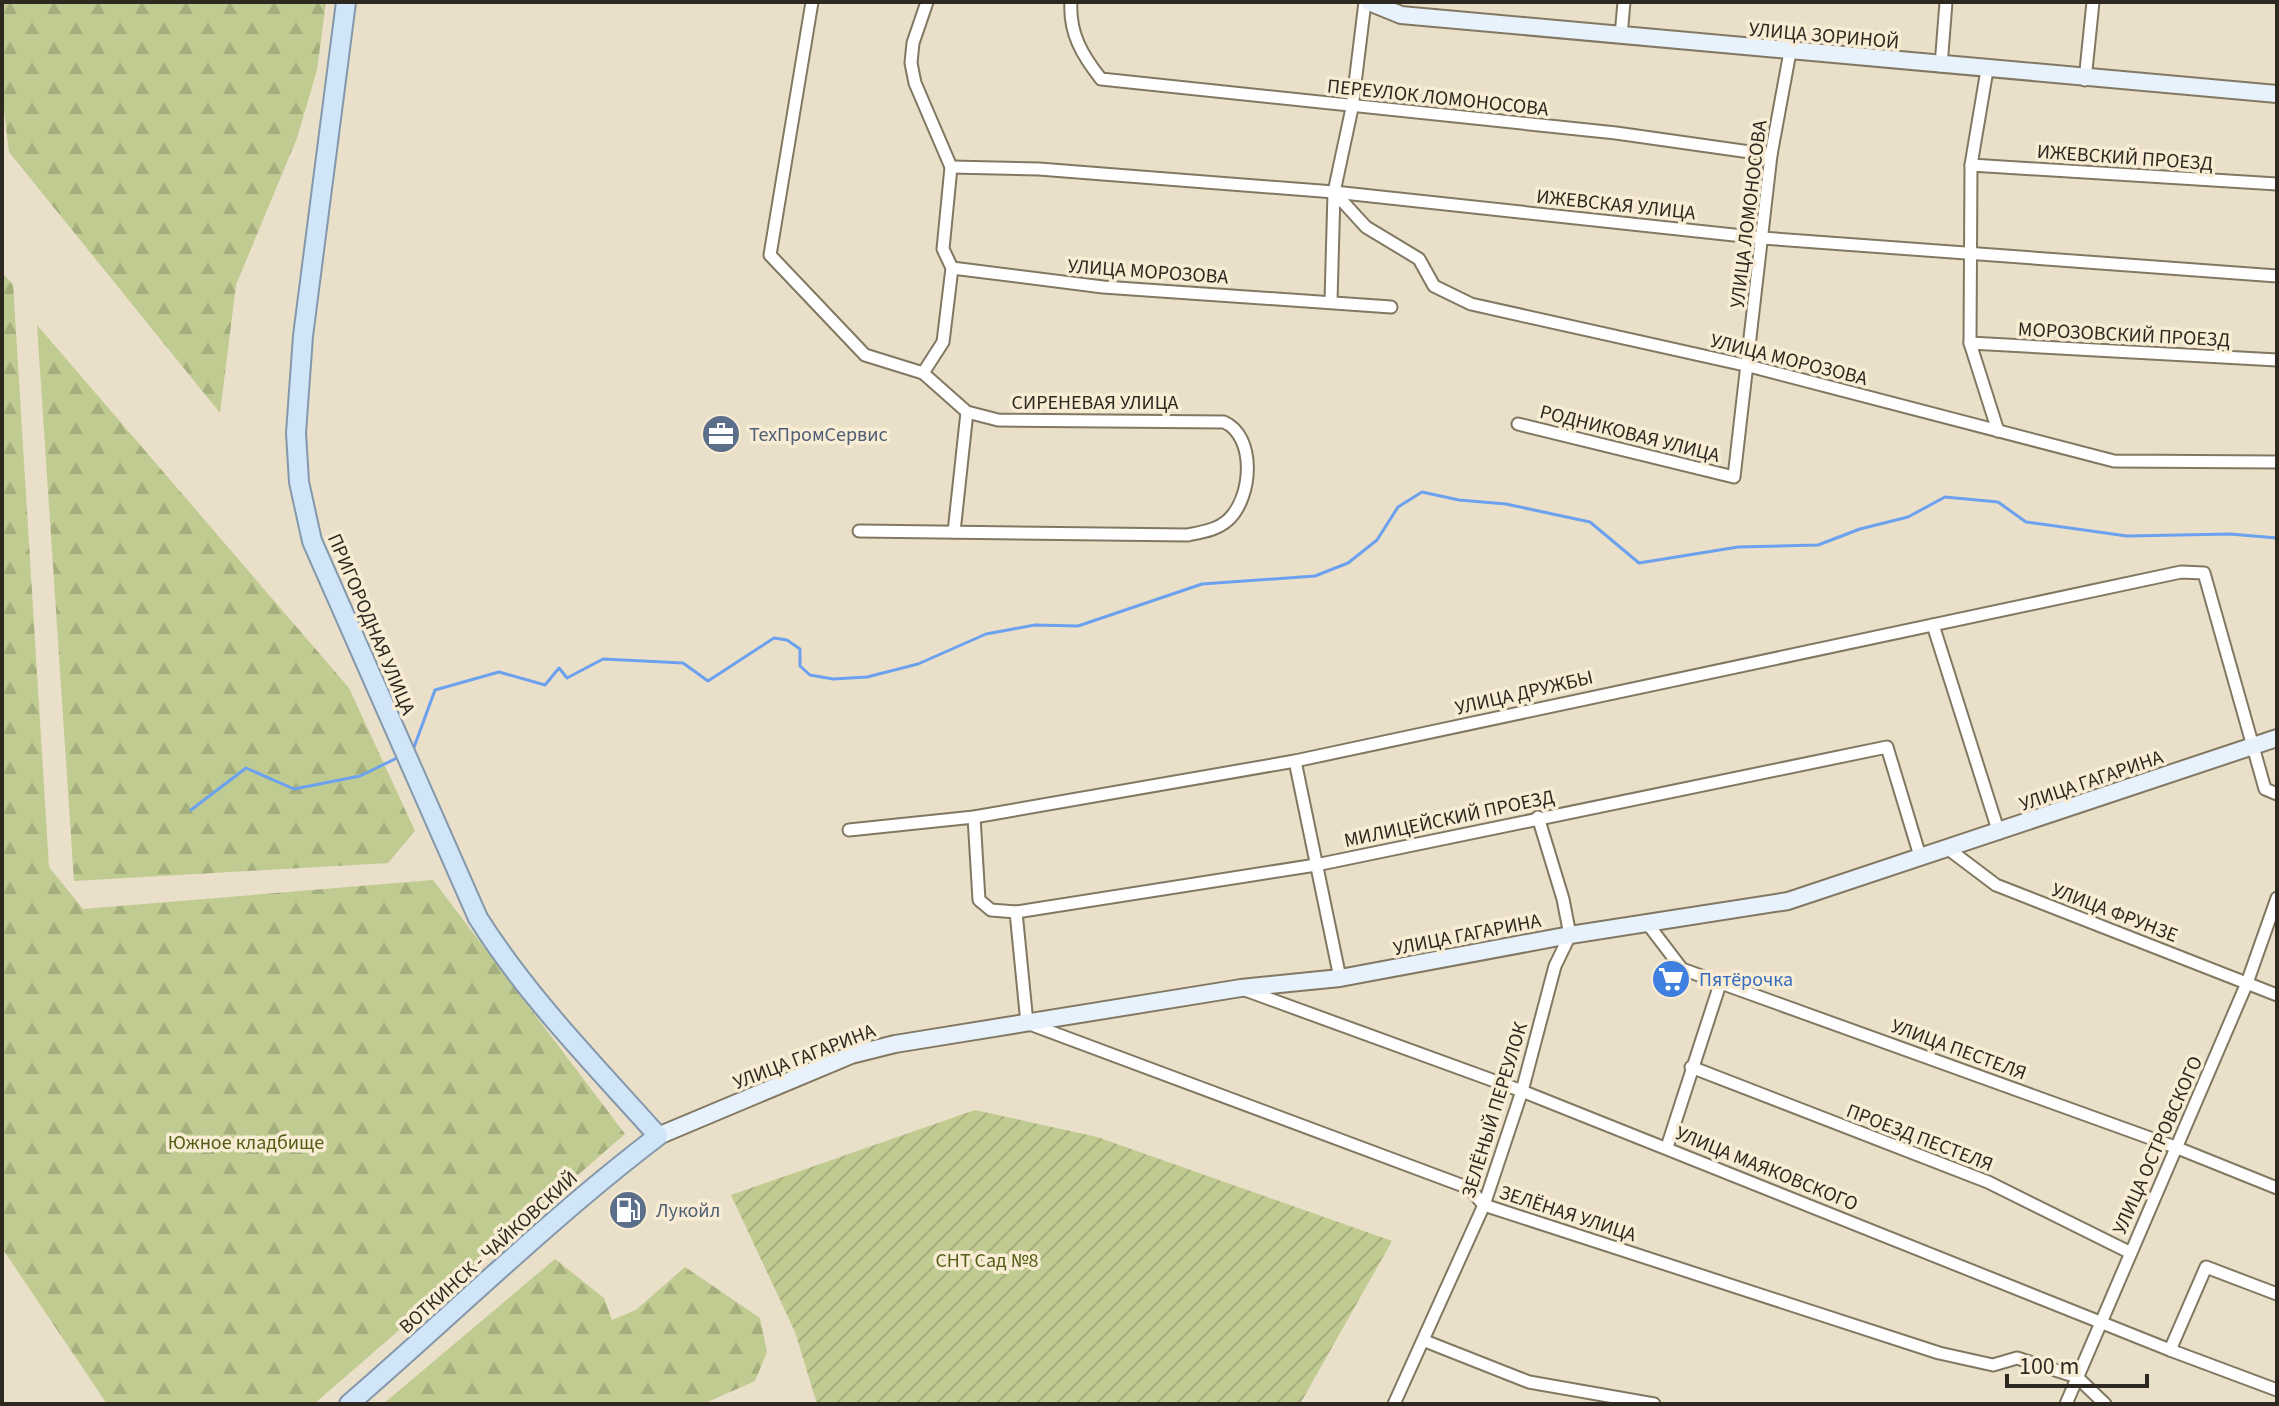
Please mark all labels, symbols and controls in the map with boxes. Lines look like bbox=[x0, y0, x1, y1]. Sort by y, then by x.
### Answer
street label: УЛИЦА ЗОРИНОЙ bbox=[1748, 15, 1900, 57]
street label: ПЕРЕУЛОК ЛОМОНОСОВА bbox=[1326, 72, 1550, 124]
street label: УЛИЦА ЛОМОНОСОВА bbox=[1724, 118, 1774, 310]
street label: ИЖЕВСКИЙ ПРОЕЗД bbox=[2036, 138, 2214, 178]
street label: ИЖЕВСКАЯ УЛИЦА bbox=[1535, 183, 1697, 227]
street label: УЛИЦА МОРОЗОВА bbox=[1067, 252, 1229, 292]
street label: МОРОЗОВСКИЙ ПРОЕЗД bbox=[2017, 315, 2231, 355]
street label: УЛИЦА МОРОЗОВА bbox=[1707, 327, 1870, 393]
street label: СИРЕНЕВАЯ УЛИЦА bbox=[1012, 389, 1179, 417]
street label: РОДНИКОВАЯ УЛИЦА bbox=[1537, 398, 1723, 470]
office icon: ТехПромСервис bbox=[700, 413, 742, 455]
place label: ТехПромСервис bbox=[749, 421, 888, 449]
street label: ПРИГОРОДНАЯ УЛИЦА bbox=[320, 529, 422, 720]
street label: УЛИЦА ДРУЖБЫ bbox=[1453, 664, 1596, 722]
street label: УЛИЦА ГАГАРИНА bbox=[2016, 743, 2167, 819]
street label: МИЛИЦЕЙСКИЙ ПРОЕЗД bbox=[1341, 783, 1557, 855]
street label: УЛИЦА ФРУНЗЕ bbox=[2047, 876, 2182, 950]
street label: УЛИЦА ГАГАРИНА bbox=[1391, 907, 1544, 963]
supermarket icon: Пятёрочка bbox=[1650, 958, 1692, 1000]
place label: Пятёрочка bbox=[1699, 966, 1793, 994]
street label: УЛИЦА ПЕСТЕЛЯ bbox=[1887, 1012, 2030, 1087]
street label: УЛИЦА ГАГАРИНА bbox=[729, 1017, 880, 1097]
street label: ЗЕЛЁНЫЙ ПЕРЕУЛОК bbox=[1455, 1019, 1535, 1202]
street label: УЛИЦА ОСТРОВСКОГО bbox=[2106, 1052, 2210, 1239]
street label: ПРОЕЗД ПЕСТЕЛЯ bbox=[1842, 1097, 1997, 1179]
street label: УЛИЦА МАЯКОВСКОГО bbox=[1671, 1120, 1862, 1218]
park label: Южное кладбище bbox=[168, 1129, 324, 1157]
street label: ВОТКИНСК - ЧАЙКОВСКИЙ bbox=[393, 1165, 584, 1341]
street label: ЗЕЛЁНАЯ УЛИЦА bbox=[1495, 1179, 1640, 1249]
fuel station icon: Лукойл bbox=[607, 1189, 649, 1231]
place label: Лукойл bbox=[656, 1197, 720, 1225]
park label: СНТ Сад №8 bbox=[935, 1247, 1039, 1275]
scale bar bbox=[2007, 1338, 2147, 1388]
text: 100 m bbox=[2019, 1349, 2079, 1384]

